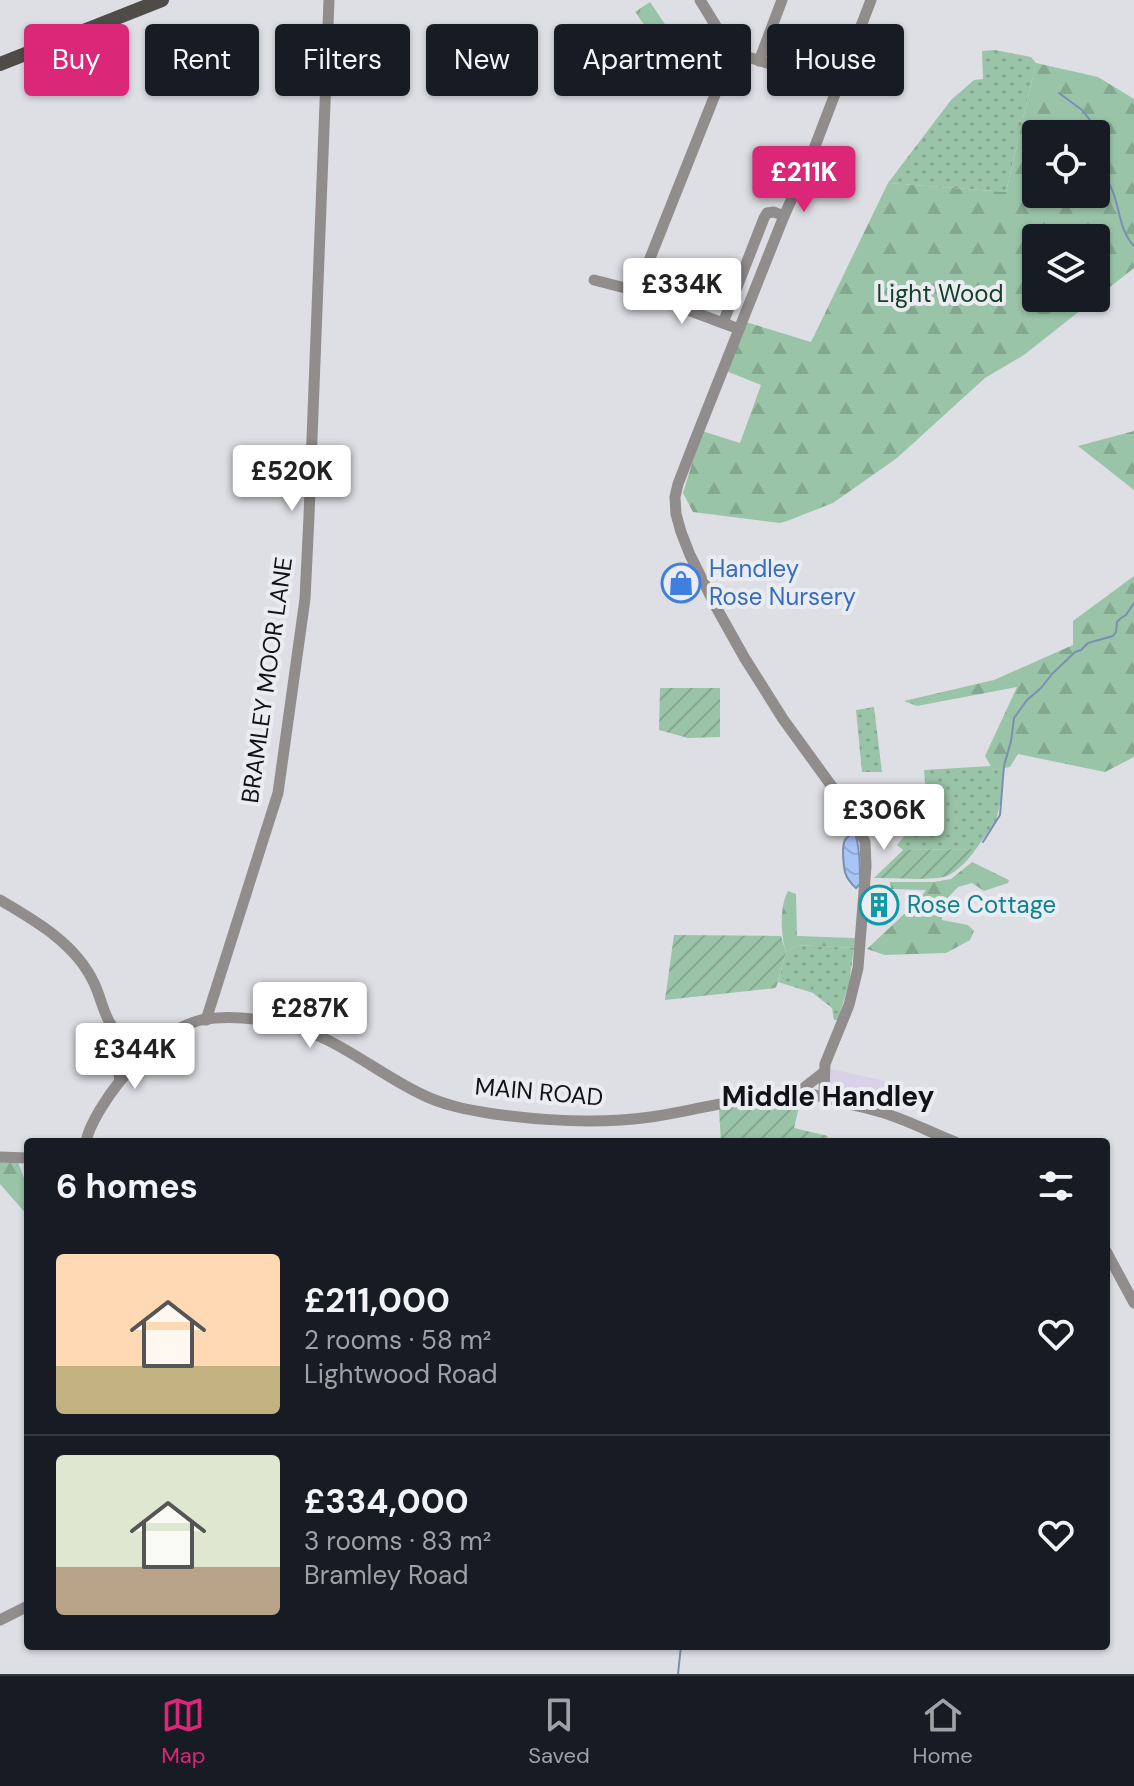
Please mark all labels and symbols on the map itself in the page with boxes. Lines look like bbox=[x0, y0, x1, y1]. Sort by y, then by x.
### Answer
pin: £211K bbox=[748, 146, 860, 214]
pin: £334K bbox=[626, 258, 738, 326]
park label: Light Wood bbox=[877, 278, 1003, 309]
pin: £520K bbox=[236, 445, 348, 513]
place label: Handley Rose Nursery bbox=[709, 553, 856, 612]
street label: BRAMLEY MOOR LANE bbox=[234, 555, 299, 805]
shop icon: Handley Rose Nursery bbox=[660, 562, 702, 604]
pin: £306K bbox=[828, 784, 940, 852]
building icon: Rose Cottage bbox=[858, 884, 900, 926]
place label: Rose Cottage bbox=[907, 889, 1056, 920]
pin: £287K bbox=[254, 982, 366, 1050]
pin: £344K bbox=[79, 1023, 191, 1091]
street label: MAIN ROAD bbox=[474, 1070, 605, 1113]
district label: Middle Handley bbox=[722, 1078, 934, 1115]

